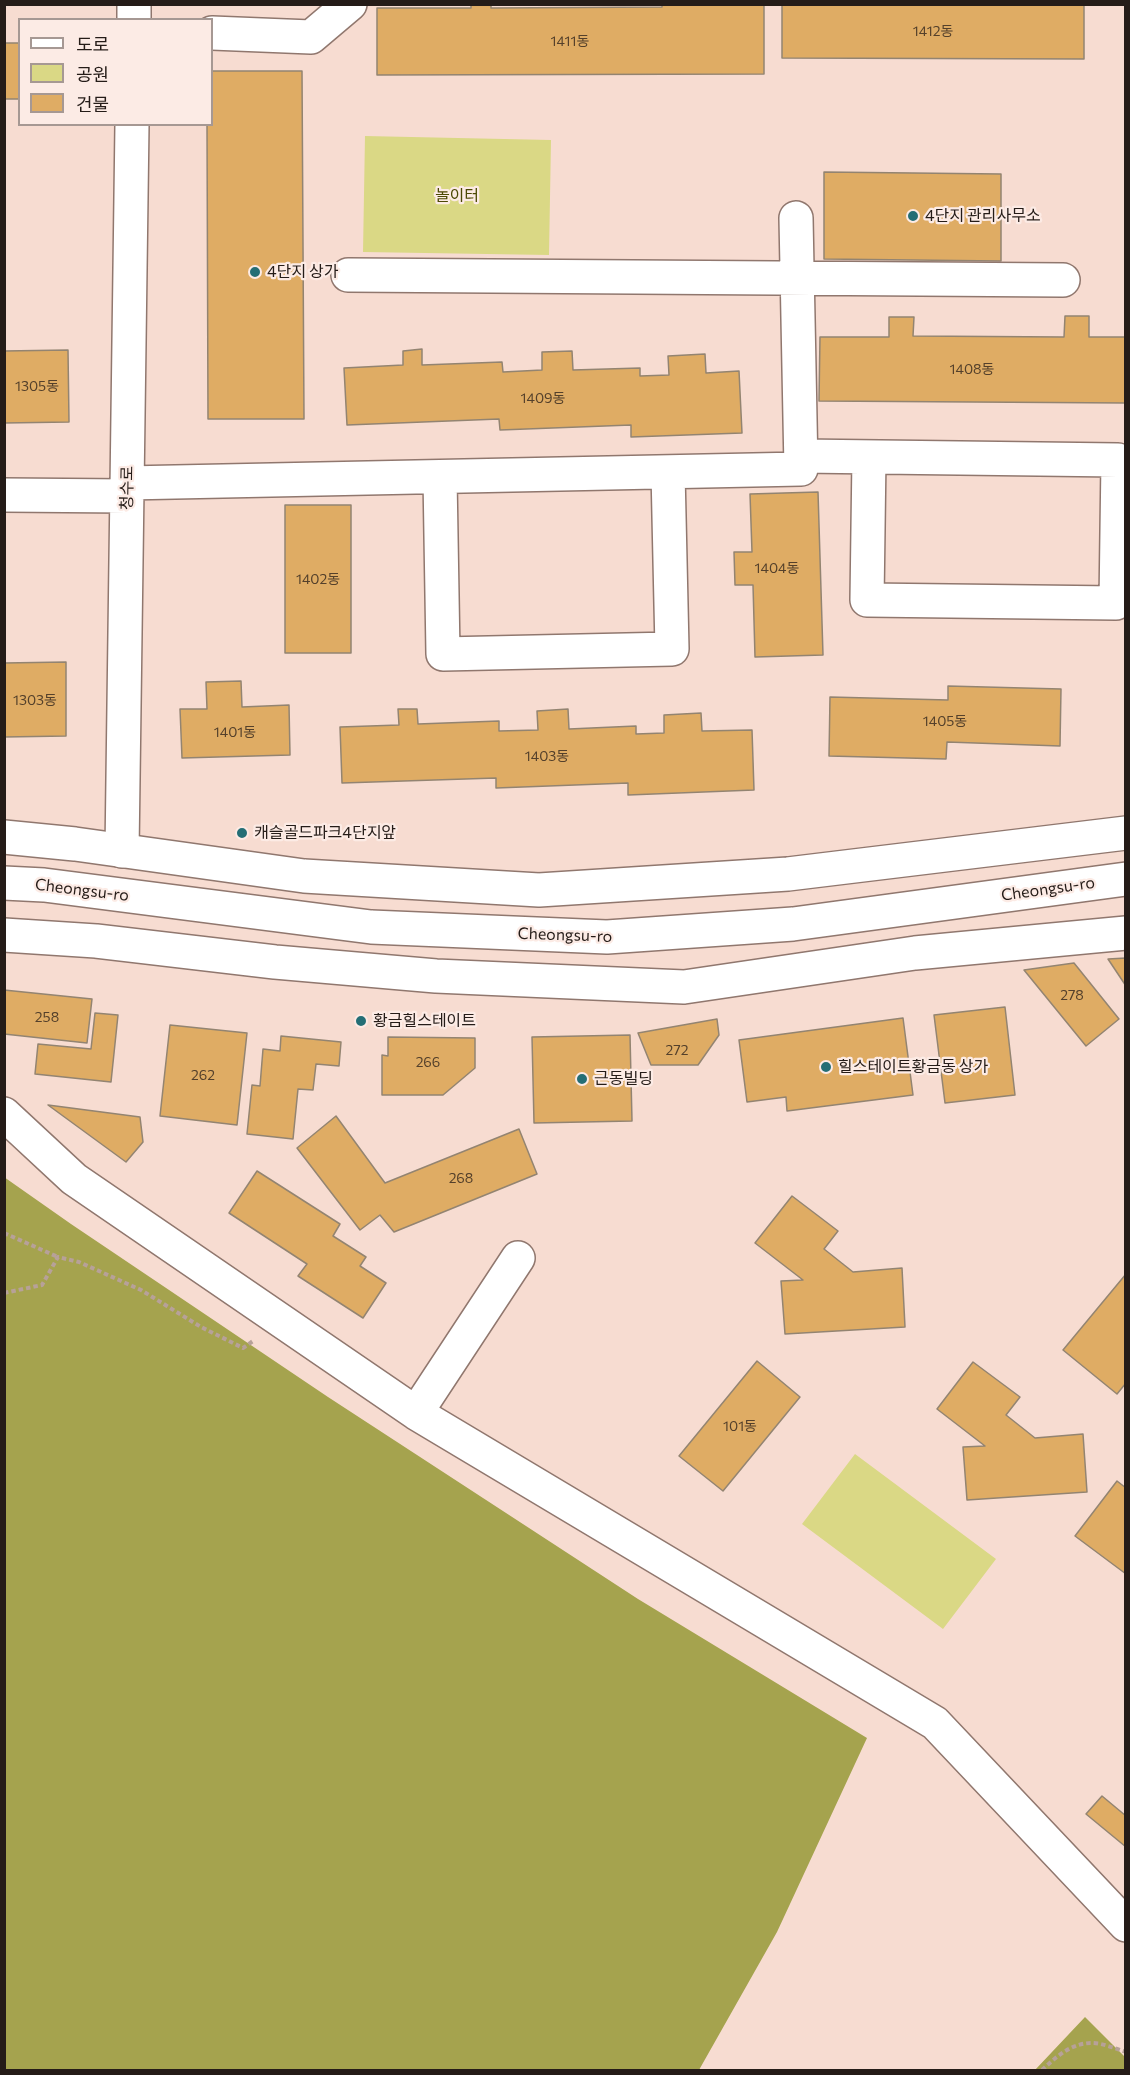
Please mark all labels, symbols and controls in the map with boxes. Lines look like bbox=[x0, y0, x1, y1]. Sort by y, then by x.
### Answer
legend bbox=[18, 18, 213, 126]
house number: 1412동 bbox=[913, 23, 953, 39]
text: 도로 bbox=[76, 33, 109, 55]
house number: 1411동 bbox=[551, 33, 589, 49]
text: 공원 bbox=[76, 63, 109, 85]
text: 건물 bbox=[76, 93, 109, 115]
park label: 놀이터 bbox=[435, 186, 479, 206]
place label: 4단지 관리사무소 bbox=[925, 206, 1041, 226]
marker: 4단지 관리사무소 bbox=[906, 209, 920, 223]
place label: 4단지 상가 bbox=[267, 262, 339, 282]
marker: 4단지 상가 bbox=[248, 265, 262, 279]
house number: 1408동 bbox=[950, 361, 994, 377]
house number: 1305동 bbox=[15, 378, 59, 394]
house number: 1409동 bbox=[521, 390, 565, 406]
street label: 청수로 bbox=[117, 466, 137, 510]
house number: 1404동 bbox=[755, 560, 799, 576]
house number: 1402동 bbox=[296, 571, 340, 587]
house number: 1303동 bbox=[13, 692, 57, 708]
house number: 1405동 bbox=[923, 713, 967, 729]
house number: 1401동 bbox=[214, 724, 256, 740]
house number: 1403동 bbox=[525, 748, 569, 764]
place label: 캐슬골드파크4단지앞 bbox=[254, 823, 396, 843]
marker: 캐슬골드파크4단지앞 bbox=[235, 826, 249, 840]
street label: Cheongsu-ro bbox=[1000, 873, 1096, 905]
street label: Cheongsu-ro bbox=[34, 875, 130, 905]
street label: Cheongsu-ro bbox=[517, 924, 613, 946]
house number: 278 bbox=[1060, 987, 1084, 1003]
house number: 258 bbox=[35, 1009, 59, 1025]
place label: 황금힐스테이트 bbox=[373, 1011, 476, 1031]
marker: 황금힐스테이트 bbox=[354, 1014, 368, 1028]
house number: 272 bbox=[666, 1042, 688, 1058]
house number: 266 bbox=[416, 1054, 440, 1070]
place label: 힐스테이트황금동 상가 bbox=[838, 1057, 988, 1077]
marker: 힐스테이트황금동 상가 bbox=[819, 1060, 833, 1074]
house number: 262 bbox=[191, 1067, 215, 1083]
place label: 근동빌딩 bbox=[594, 1069, 653, 1089]
marker: 근동빌딩 bbox=[575, 1072, 589, 1086]
house number: 268 bbox=[449, 1170, 473, 1186]
house number: 101동 bbox=[723, 1418, 757, 1434]

